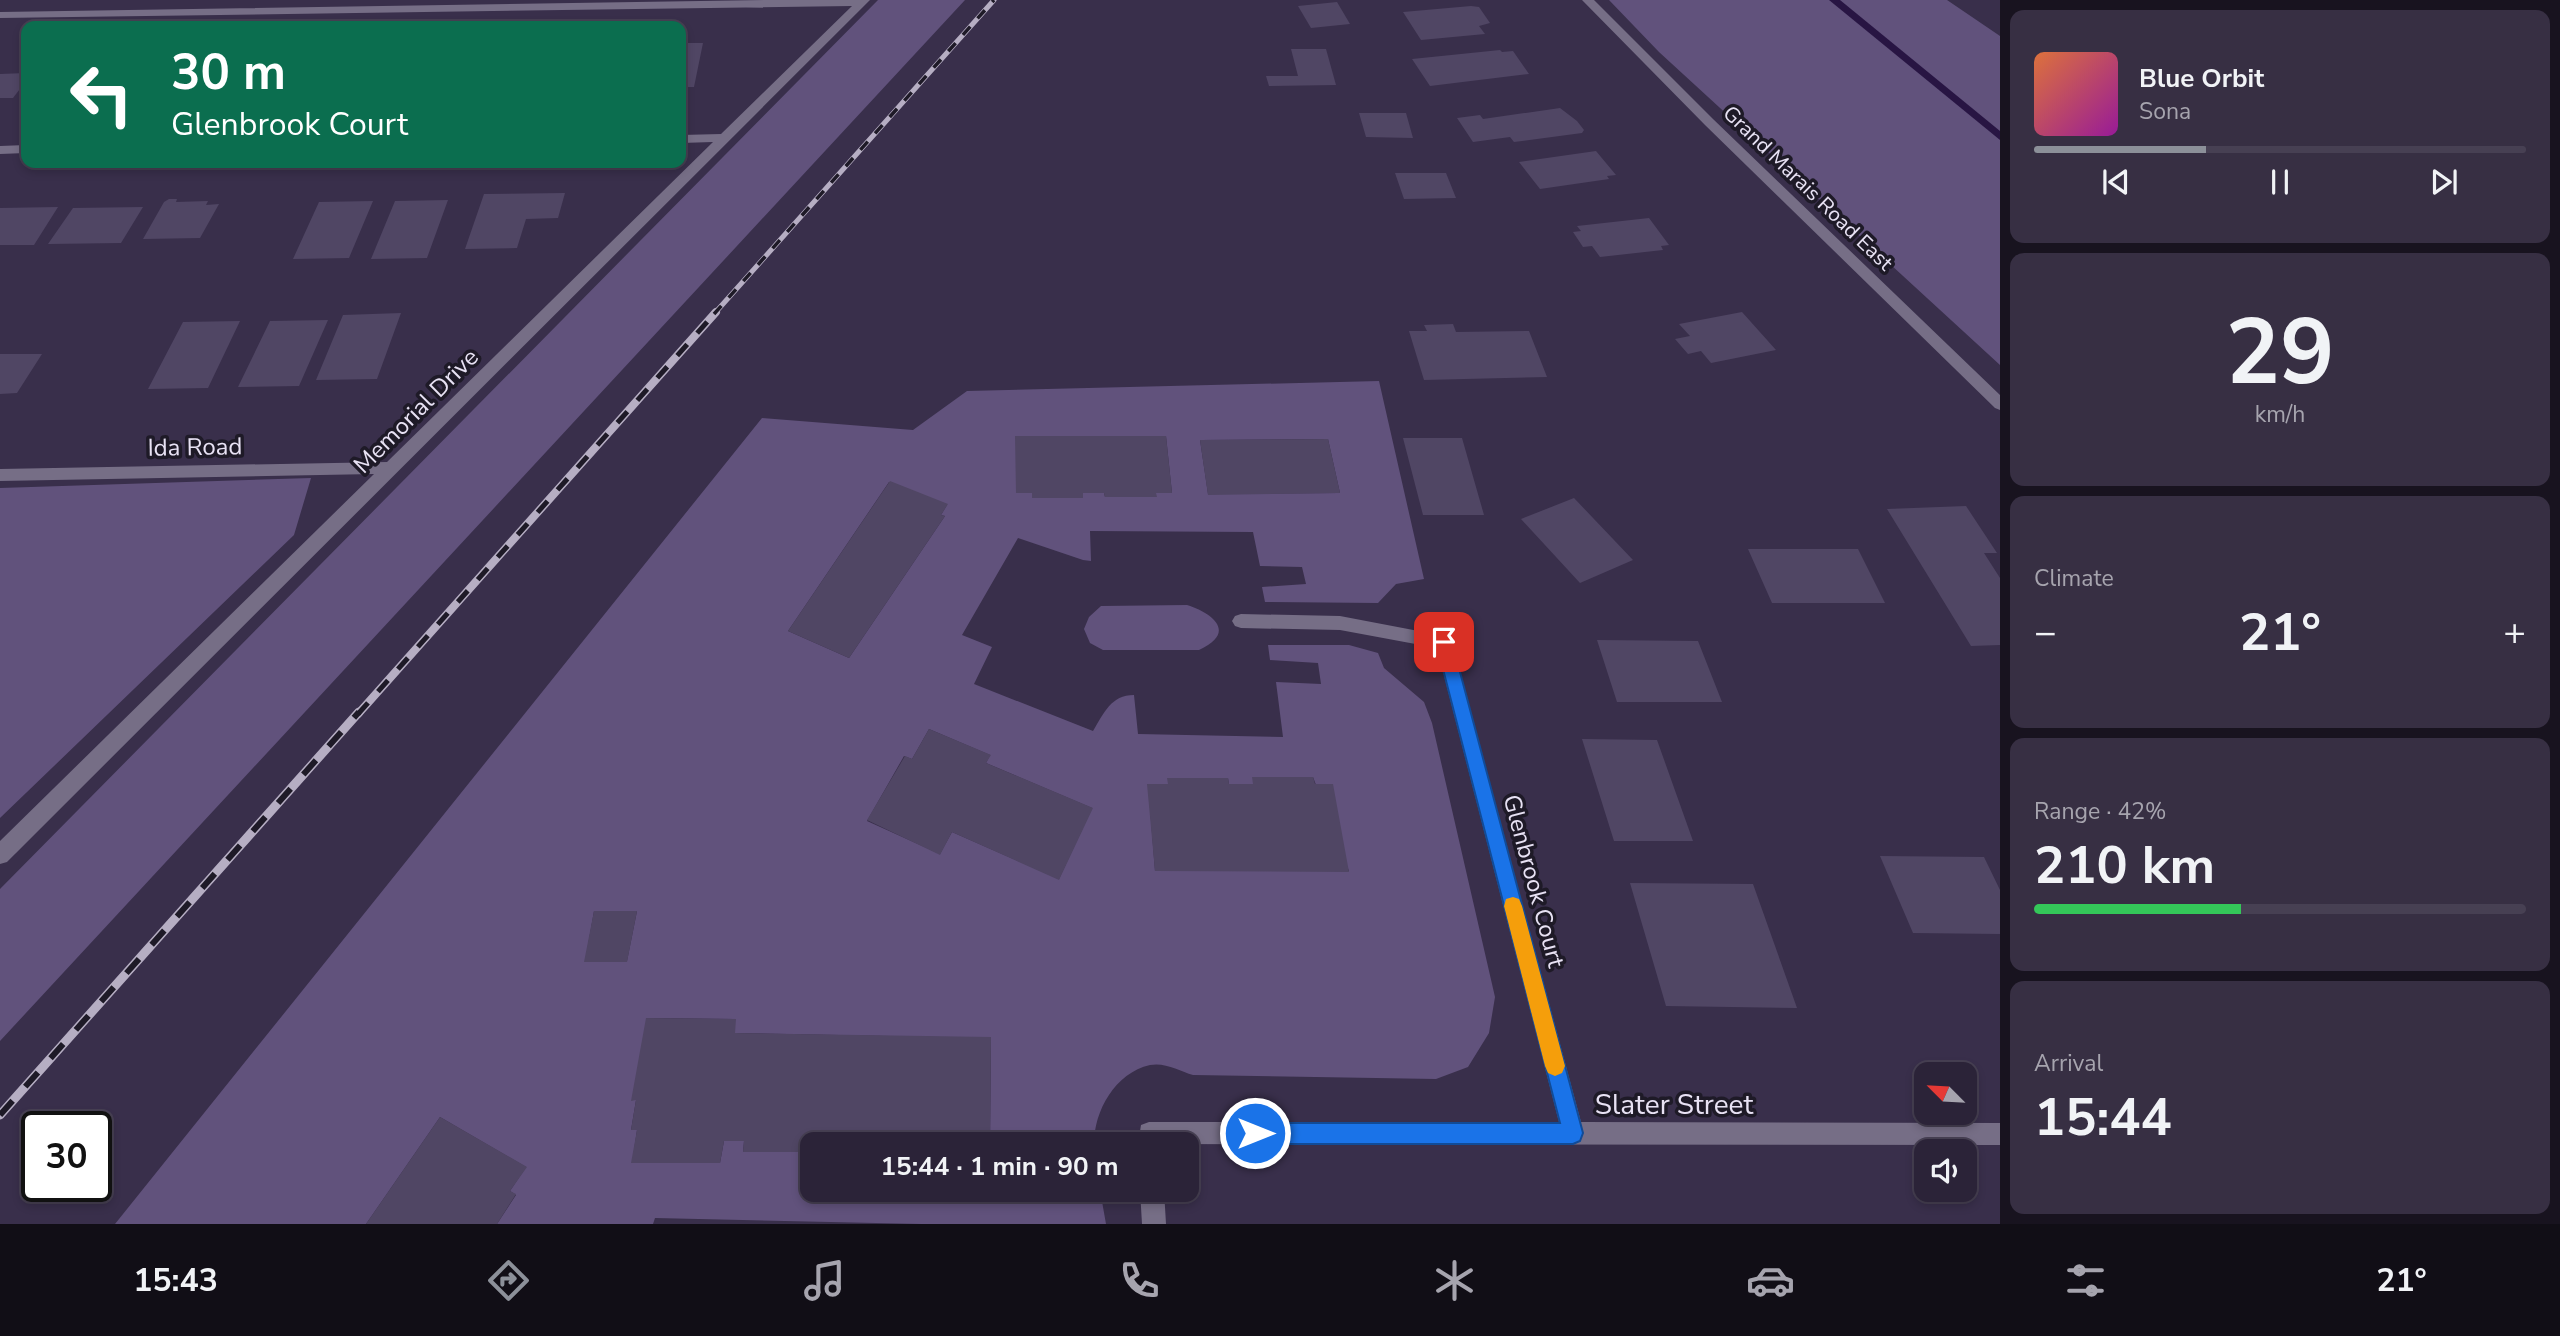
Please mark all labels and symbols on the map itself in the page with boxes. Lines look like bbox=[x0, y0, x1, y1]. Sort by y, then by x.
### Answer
street label: Grand Marais Road East bbox=[1717, 99, 1900, 277]
street label: Memorial Drive bbox=[347, 342, 485, 480]
street label: Ida Road bbox=[147, 430, 243, 464]
pin bbox=[1414, 612, 1474, 672]
street label: Glenbrook Court bbox=[1496, 791, 1573, 972]
north arrow bbox=[1914, 1062, 1978, 1125]
street label: Slater Street bbox=[1595, 1086, 1753, 1124]
position arrow bbox=[1218, 1096, 1292, 1170]
speed limit sign: 30 bbox=[21, 1111, 112, 1202]

